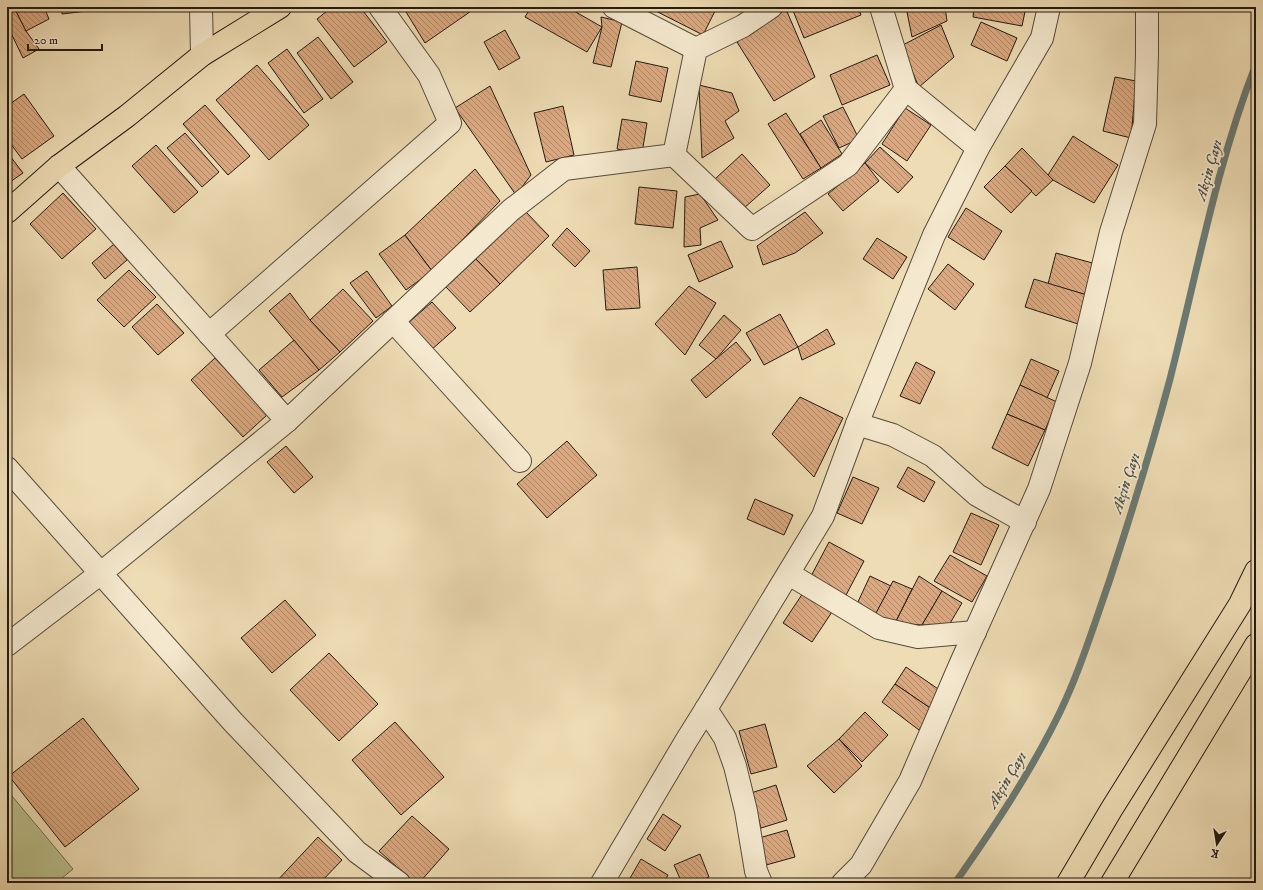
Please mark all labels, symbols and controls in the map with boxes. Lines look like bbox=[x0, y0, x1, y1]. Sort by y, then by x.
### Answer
scale bar bbox=[28, 26, 102, 52]
text: 20 m bbox=[34, 33, 58, 48]
water label: Akçin Çayı bbox=[1191, 138, 1227, 204]
water label: Akçin Çayı bbox=[1107, 451, 1145, 517]
water label: Akçin Çayı bbox=[982, 748, 1031, 813]
north arrow bbox=[1197, 824, 1237, 864]
text: K bbox=[1210, 845, 1220, 860]

